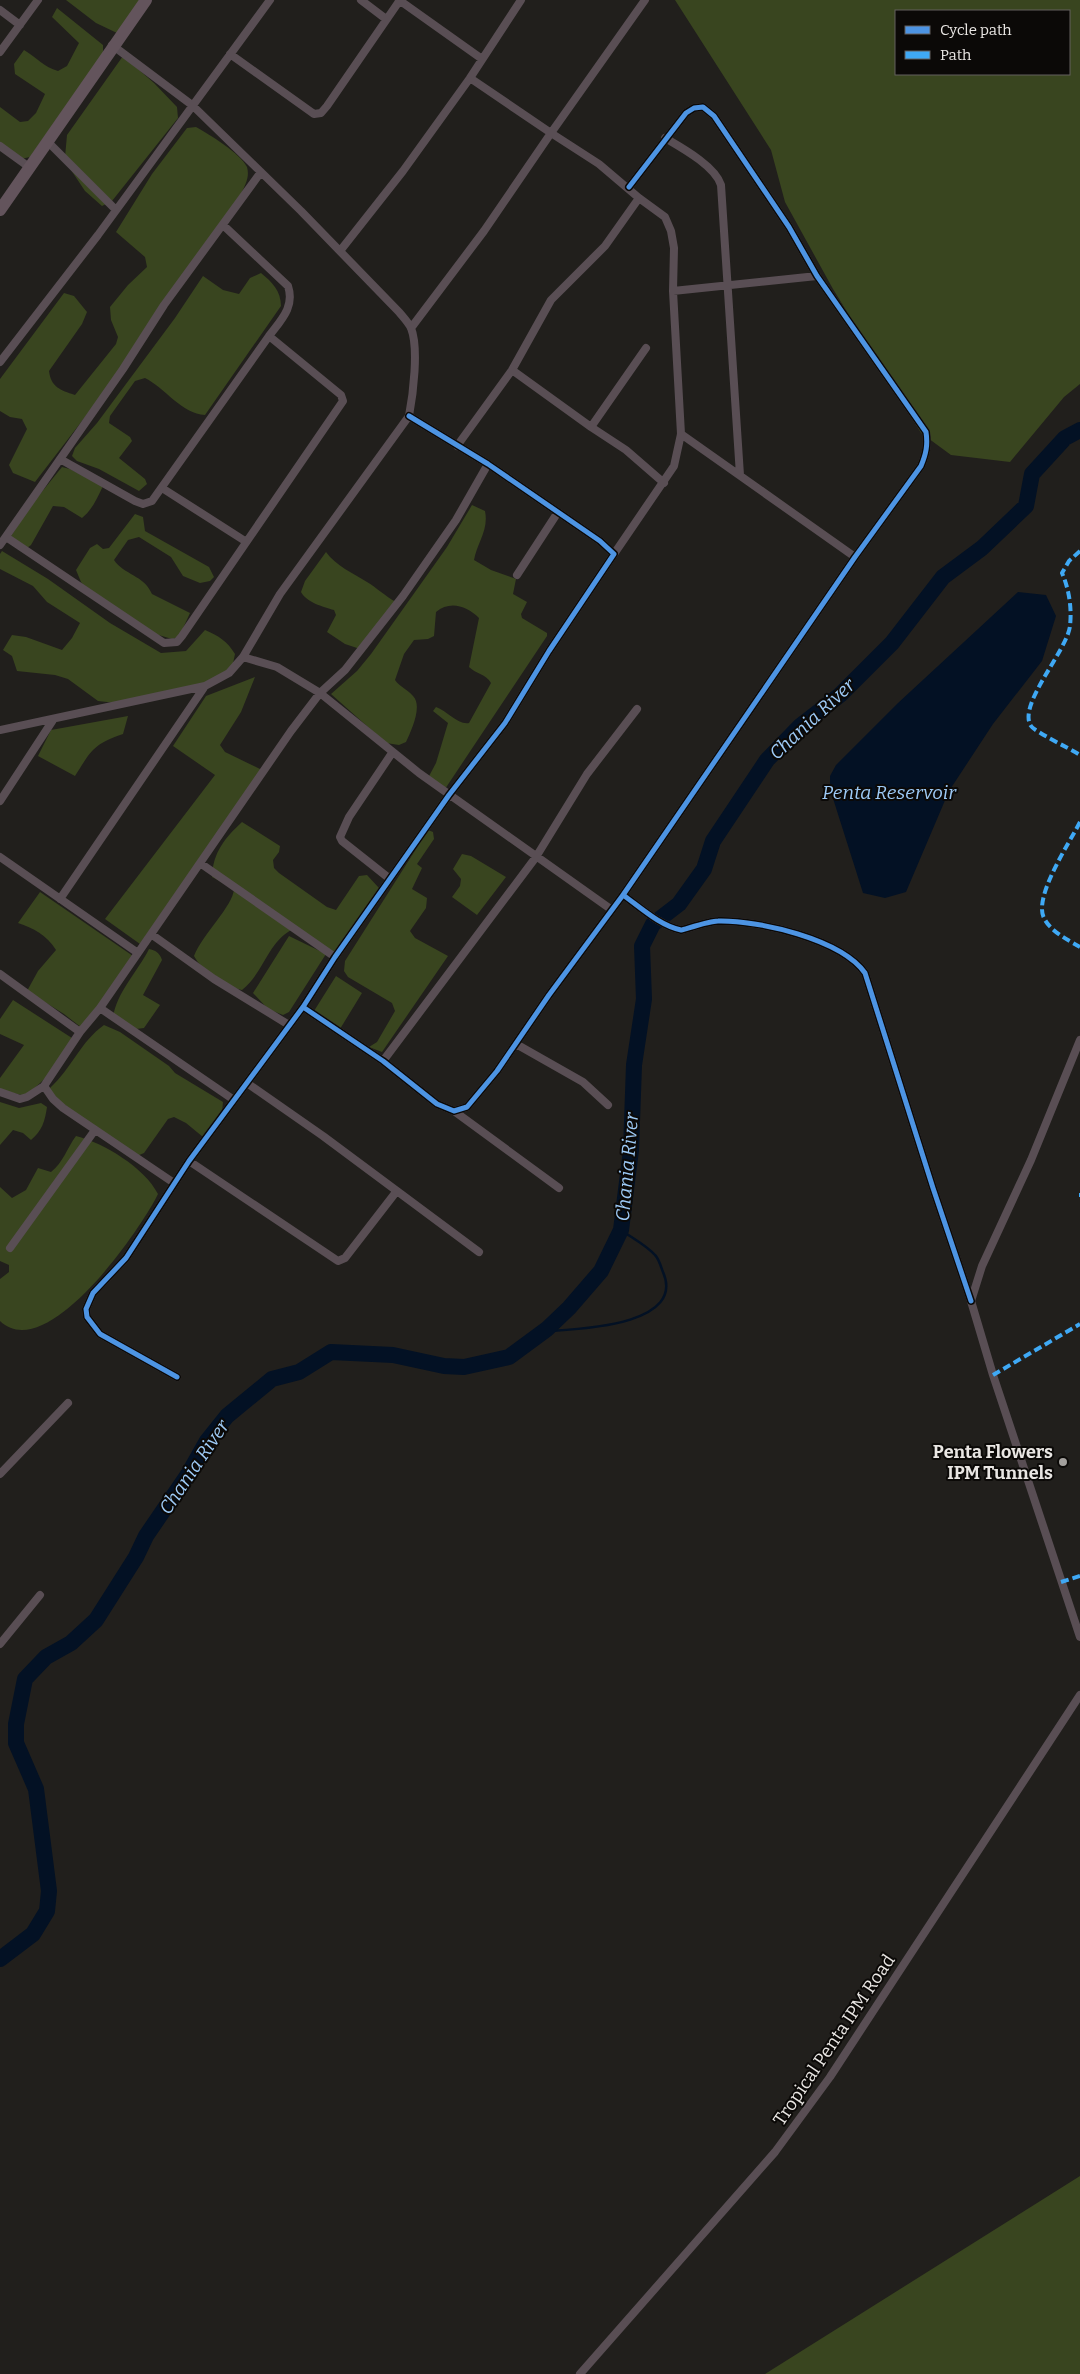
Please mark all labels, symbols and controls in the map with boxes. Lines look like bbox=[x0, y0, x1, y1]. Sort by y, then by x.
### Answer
legend bbox=[895, 10, 1070, 75]
text: Cycle path bbox=[940, 21, 1012, 39]
text: Path bbox=[940, 46, 972, 64]
water label: Chania River bbox=[764, 673, 861, 765]
water label: Penta Reservoir bbox=[822, 781, 957, 804]
water label: Chania River bbox=[611, 1111, 643, 1222]
water label: Chania River bbox=[154, 1414, 235, 1519]
place label: Penta Flowers IPM Tunnels bbox=[933, 1441, 1053, 1484]
marker: Penta Flowers IPM Tunnels bbox=[1057, 1456, 1069, 1468]
street label: Tropical Penta IPM Road bbox=[768, 1950, 900, 2130]

